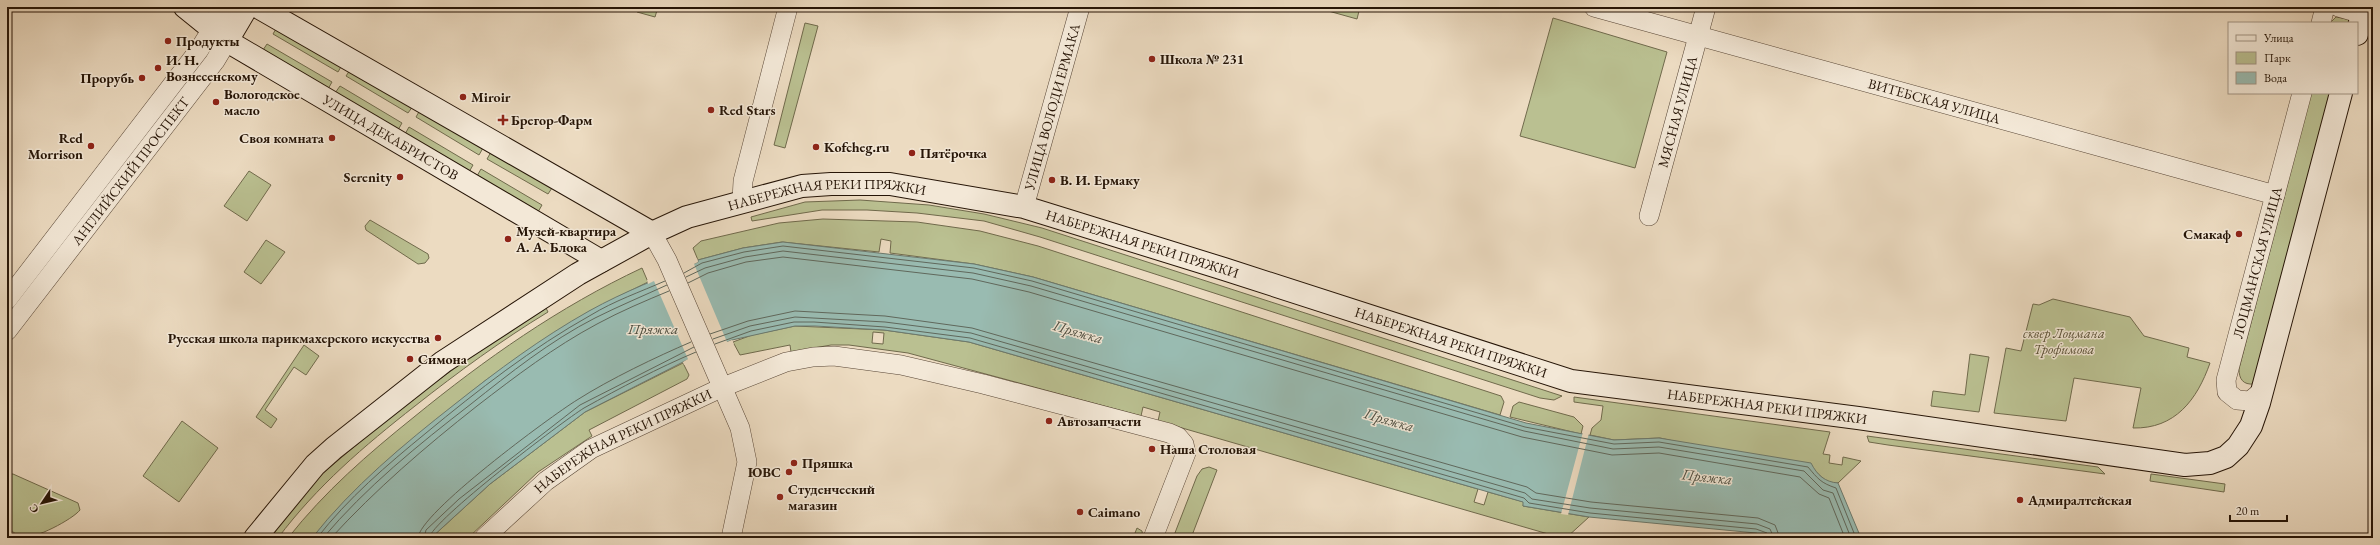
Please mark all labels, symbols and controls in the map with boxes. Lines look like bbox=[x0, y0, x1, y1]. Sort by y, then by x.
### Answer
street label: УЛИЦА ВОЛОДИ ЕРМАКА bbox=[1020, 21, 1084, 193]
legend bbox=[2228, 22, 2358, 94]
text: Улица bbox=[2263, 30, 2294, 46]
place label: Продукты bbox=[176, 32, 240, 50]
marker: Продукты bbox=[163, 36, 173, 46]
place label: Школа № 231 bbox=[1160, 50, 1244, 68]
text: Парк bbox=[2264, 50, 2291, 66]
place label: И. Н. Вознесенскому bbox=[166, 51, 258, 85]
marker: Школа № 231 bbox=[1147, 54, 1157, 64]
street label: МЯСНАЯ УЛИЦА bbox=[1654, 54, 1701, 170]
marker: И. Н. Вознесенскому bbox=[153, 63, 163, 73]
place label: Прорубь bbox=[80, 69, 134, 87]
text: Вода bbox=[2264, 70, 2287, 86]
marker: Прорубь bbox=[137, 73, 147, 83]
street label: ВИТЕБСКАЯ УЛИЦА bbox=[1866, 74, 2003, 128]
place label: Вологодское масло bbox=[224, 85, 300, 119]
place label: Miroir bbox=[471, 88, 511, 106]
street label: УЛИЦА ДЕКАБРИСТОВ bbox=[319, 90, 462, 184]
marker: Miroir bbox=[458, 92, 468, 102]
street label: АНГЛИЙСКИЙ ПРОСПЕКТ bbox=[67, 93, 193, 250]
marker: Вологодское масло bbox=[211, 97, 221, 107]
place label: Red Stars bbox=[719, 101, 776, 119]
marker: Red Stars bbox=[706, 105, 716, 115]
place label: Брегор-Фарм bbox=[511, 111, 593, 129]
marker: Брегор-Фарм bbox=[498, 115, 508, 125]
place label: Red Morrison bbox=[28, 129, 83, 163]
place label: Своя комната bbox=[239, 129, 325, 147]
marker: Своя комната bbox=[327, 133, 337, 143]
place label: Kofcheg.ru bbox=[824, 138, 890, 156]
marker: Red Morrison bbox=[86, 141, 96, 151]
marker: Kofcheg.ru bbox=[811, 142, 821, 152]
place label: Пятёрочка bbox=[920, 144, 988, 162]
marker: Пятёрочка bbox=[907, 148, 917, 158]
place label: Serenity bbox=[344, 168, 392, 186]
place label: В. И. Ермаку bbox=[1060, 171, 1140, 189]
marker: Serenity bbox=[395, 172, 405, 182]
street label: НАБЕРЕЖНАЯ РЕКИ ПРЯЖКИ bbox=[726, 175, 928, 215]
marker: В. И. Ермаку bbox=[1047, 175, 1057, 185]
street label: ЛОЦМАНСКАЯ УЛИЦА bbox=[2228, 185, 2286, 340]
street label: НАБЕРЕЖНАЯ РЕКИ ПРЯЖКИ bbox=[1044, 205, 1242, 282]
place label: Музей-квартира А. А. Блока bbox=[515, 222, 617, 256]
place label: Смакаф bbox=[2183, 225, 2232, 243]
marker: Смакаф bbox=[2234, 229, 2244, 239]
marker: Музей-квартира А. А. Блока bbox=[503, 234, 513, 244]
street label: НАБЕРЕЖНАЯ РЕКИ ПРЯЖКИ bbox=[1353, 303, 1550, 382]
water label: Пряжка bbox=[1050, 315, 1105, 348]
water label: Пряжка bbox=[627, 319, 678, 338]
park label: сквер Лоцмана Трофимова bbox=[2023, 324, 2105, 358]
place label: Русская школа парикмахерского искусства bbox=[168, 329, 431, 347]
marker: Русская школа парикмахерского искусства bbox=[433, 333, 443, 343]
place label: Симона bbox=[418, 350, 468, 368]
marker: Симона bbox=[405, 354, 415, 364]
street label: НАБЕРЕЖНАЯ РЕКИ ПРЯЖКИ bbox=[530, 384, 715, 497]
street label: НАБЕРЕЖНАЯ РЕКИ ПРЯЖКИ bbox=[1666, 385, 1869, 428]
water label: Пряжка bbox=[1361, 403, 1416, 436]
place label: Автозапчасти bbox=[1056, 412, 1141, 430]
marker: Автозапчасти bbox=[1044, 416, 1054, 426]
place label: Наша Столовая bbox=[1160, 440, 1257, 458]
marker: Наша Столовая bbox=[1147, 444, 1157, 454]
place label: Пряшка bbox=[802, 454, 854, 472]
marker: Пряшка bbox=[789, 458, 799, 468]
place label: ЮВС bbox=[748, 463, 781, 481]
water label: Пряжка bbox=[1680, 464, 1733, 489]
marker: ЮВС bbox=[784, 467, 794, 477]
place label: Студенческий магазин bbox=[788, 480, 875, 514]
north arrow bbox=[22, 483, 62, 523]
place label: Адмиралтейская bbox=[2027, 491, 2132, 509]
marker: Студенческий магазин bbox=[775, 492, 785, 502]
marker: Адмиралтейская bbox=[2015, 495, 2025, 505]
scale bar bbox=[2230, 497, 2287, 523]
text: С bbox=[26, 501, 42, 516]
place label: Caimano bbox=[1088, 503, 1140, 521]
text: 20 m bbox=[2236, 503, 2260, 519]
marker: Caimano bbox=[1075, 507, 1085, 517]

